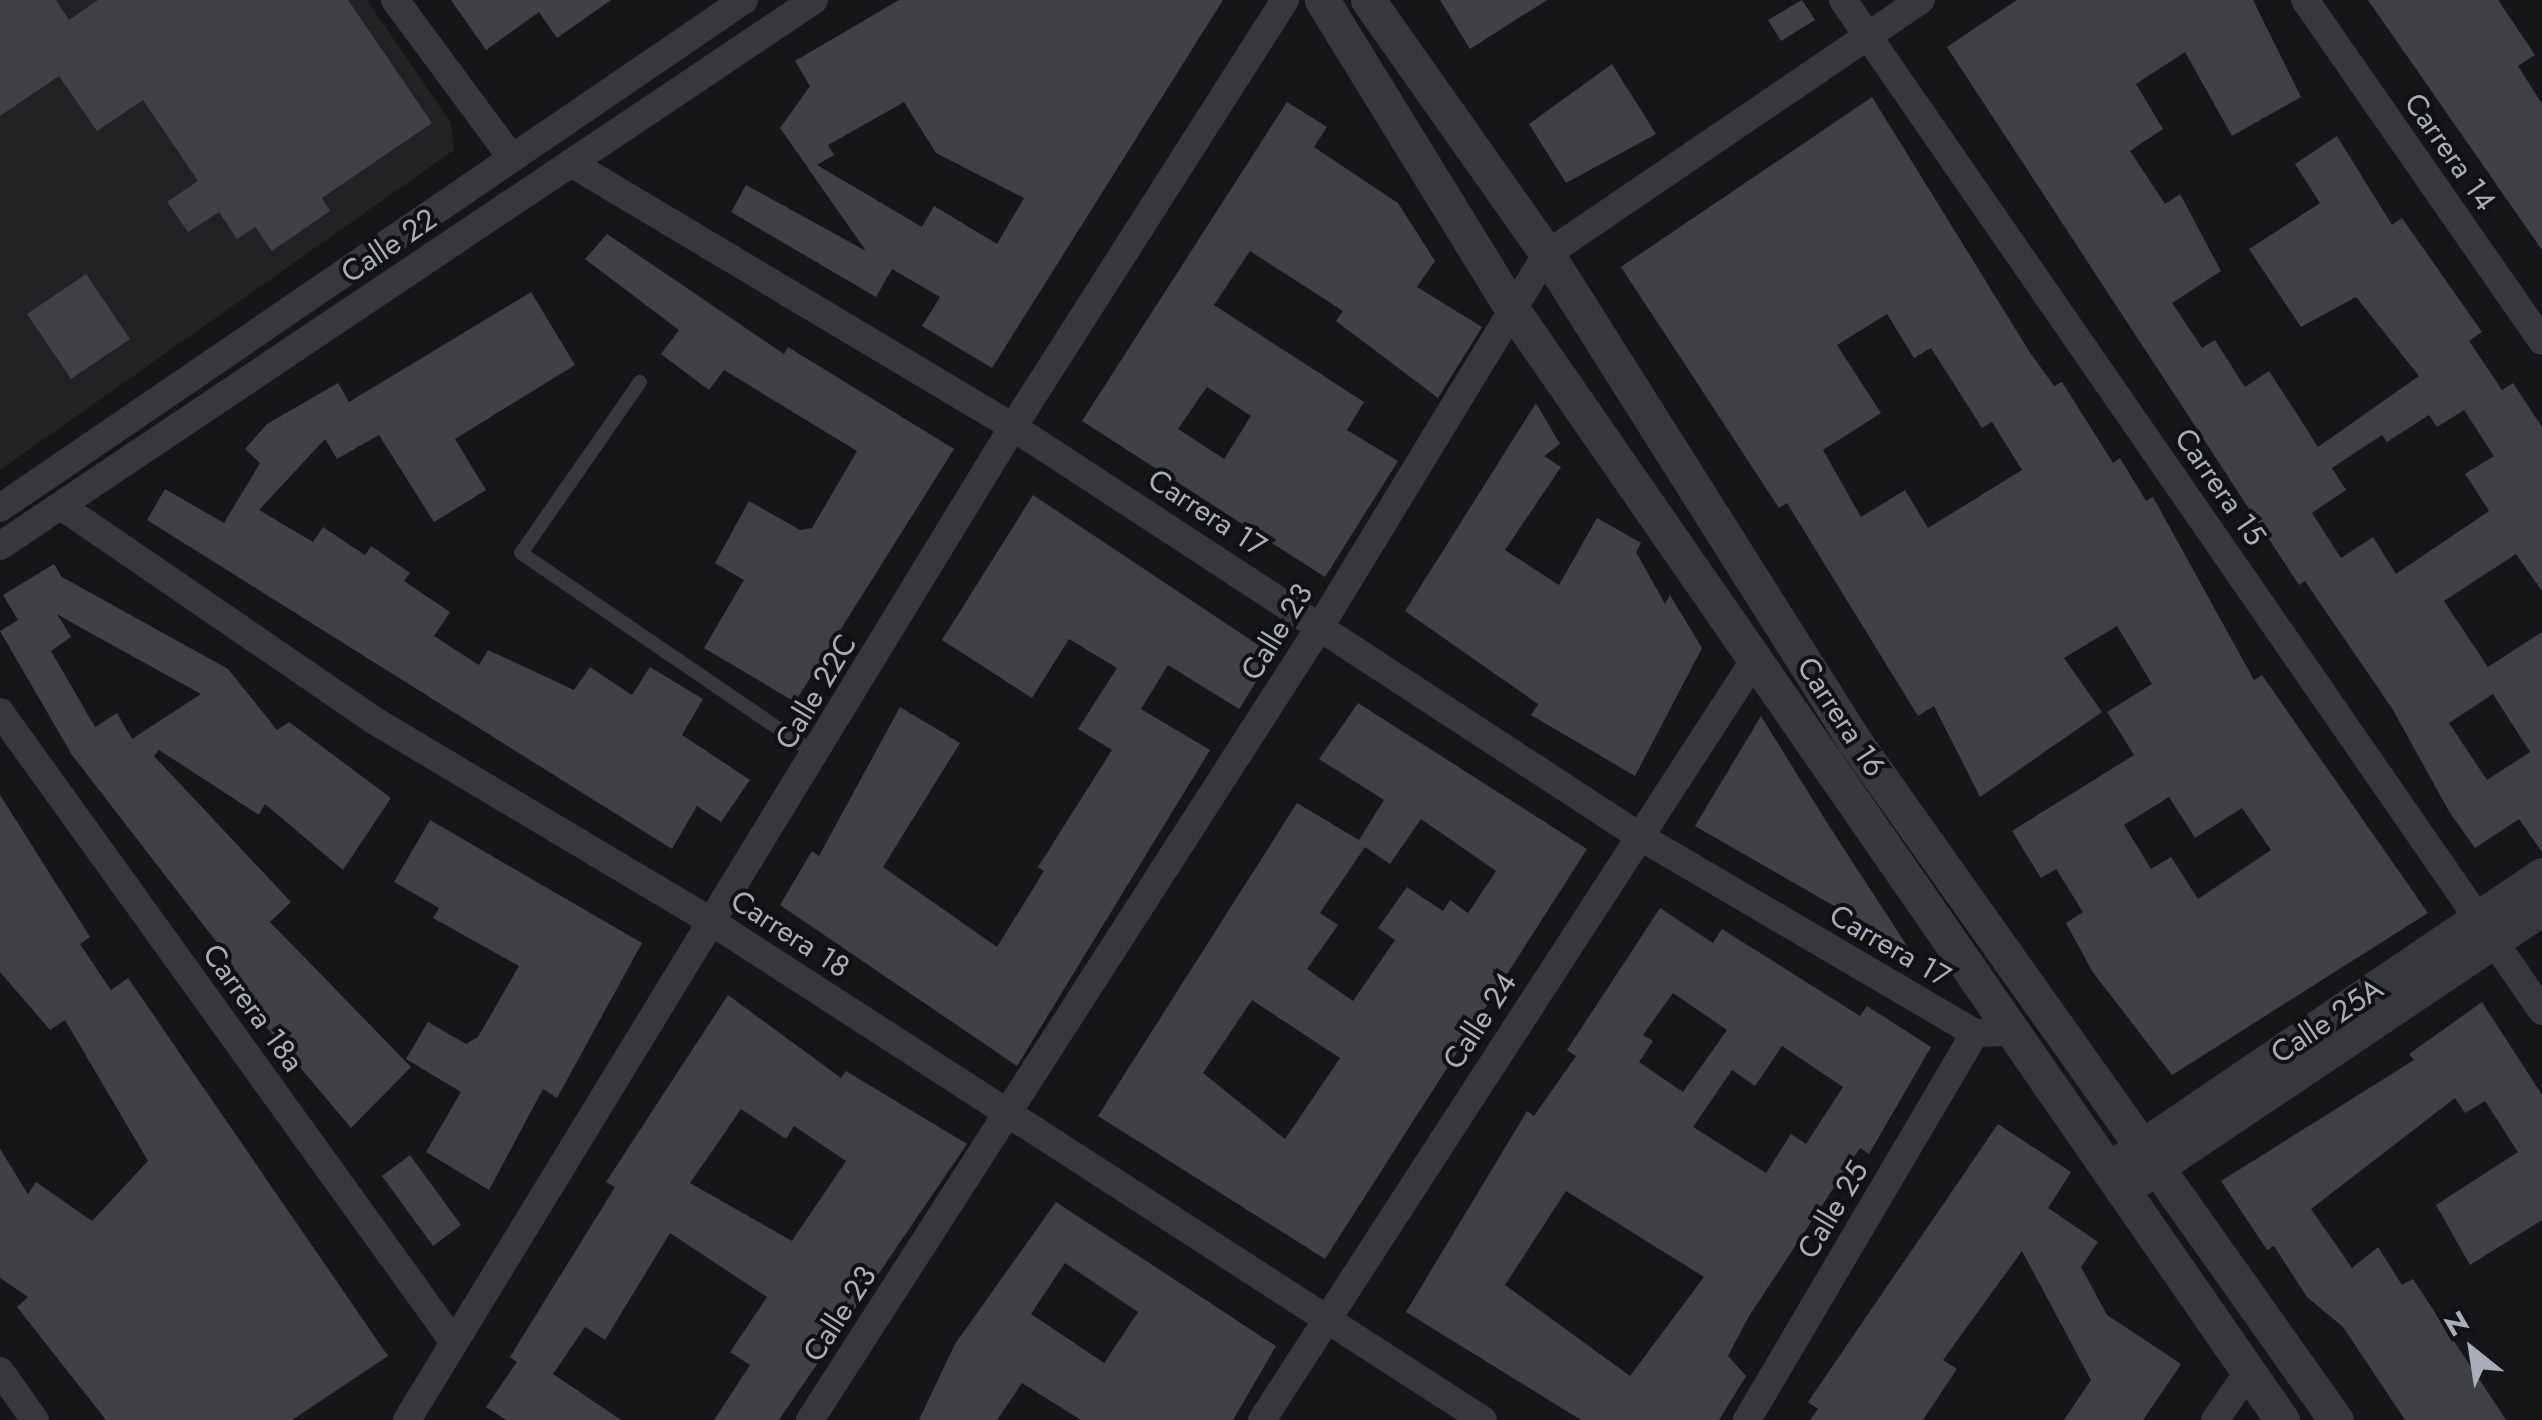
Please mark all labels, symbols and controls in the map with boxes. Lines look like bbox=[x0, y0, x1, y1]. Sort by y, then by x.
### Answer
street label: Carrera 14 bbox=[2396, 86, 2504, 218]
street label: Calle 22 bbox=[334, 201, 444, 291]
street label: Carrera 15 bbox=[2167, 422, 2273, 552]
street label: Carrera 17 bbox=[1141, 462, 1273, 564]
street label: Calle 23 bbox=[1233, 577, 1321, 687]
street label: Calle 22C bbox=[768, 628, 864, 756]
street label: Carrera 16 bbox=[1789, 651, 1893, 783]
street label: Carrera 18 bbox=[724, 882, 856, 986]
street label: Carrera 17 bbox=[1823, 897, 1957, 995]
street label: Carrera 18a bbox=[195, 937, 311, 1079]
street label: Calle 24 bbox=[1436, 966, 1524, 1076]
street label: Calle 25A bbox=[2264, 971, 2390, 1071]
street label: Calle 25 bbox=[1790, 1155, 1876, 1265]
street label: Calle 23 bbox=[796, 1259, 884, 1369]
north arrow bbox=[2422, 1300, 2522, 1400]
text: N bbox=[2437, 1300, 2477, 1347]

